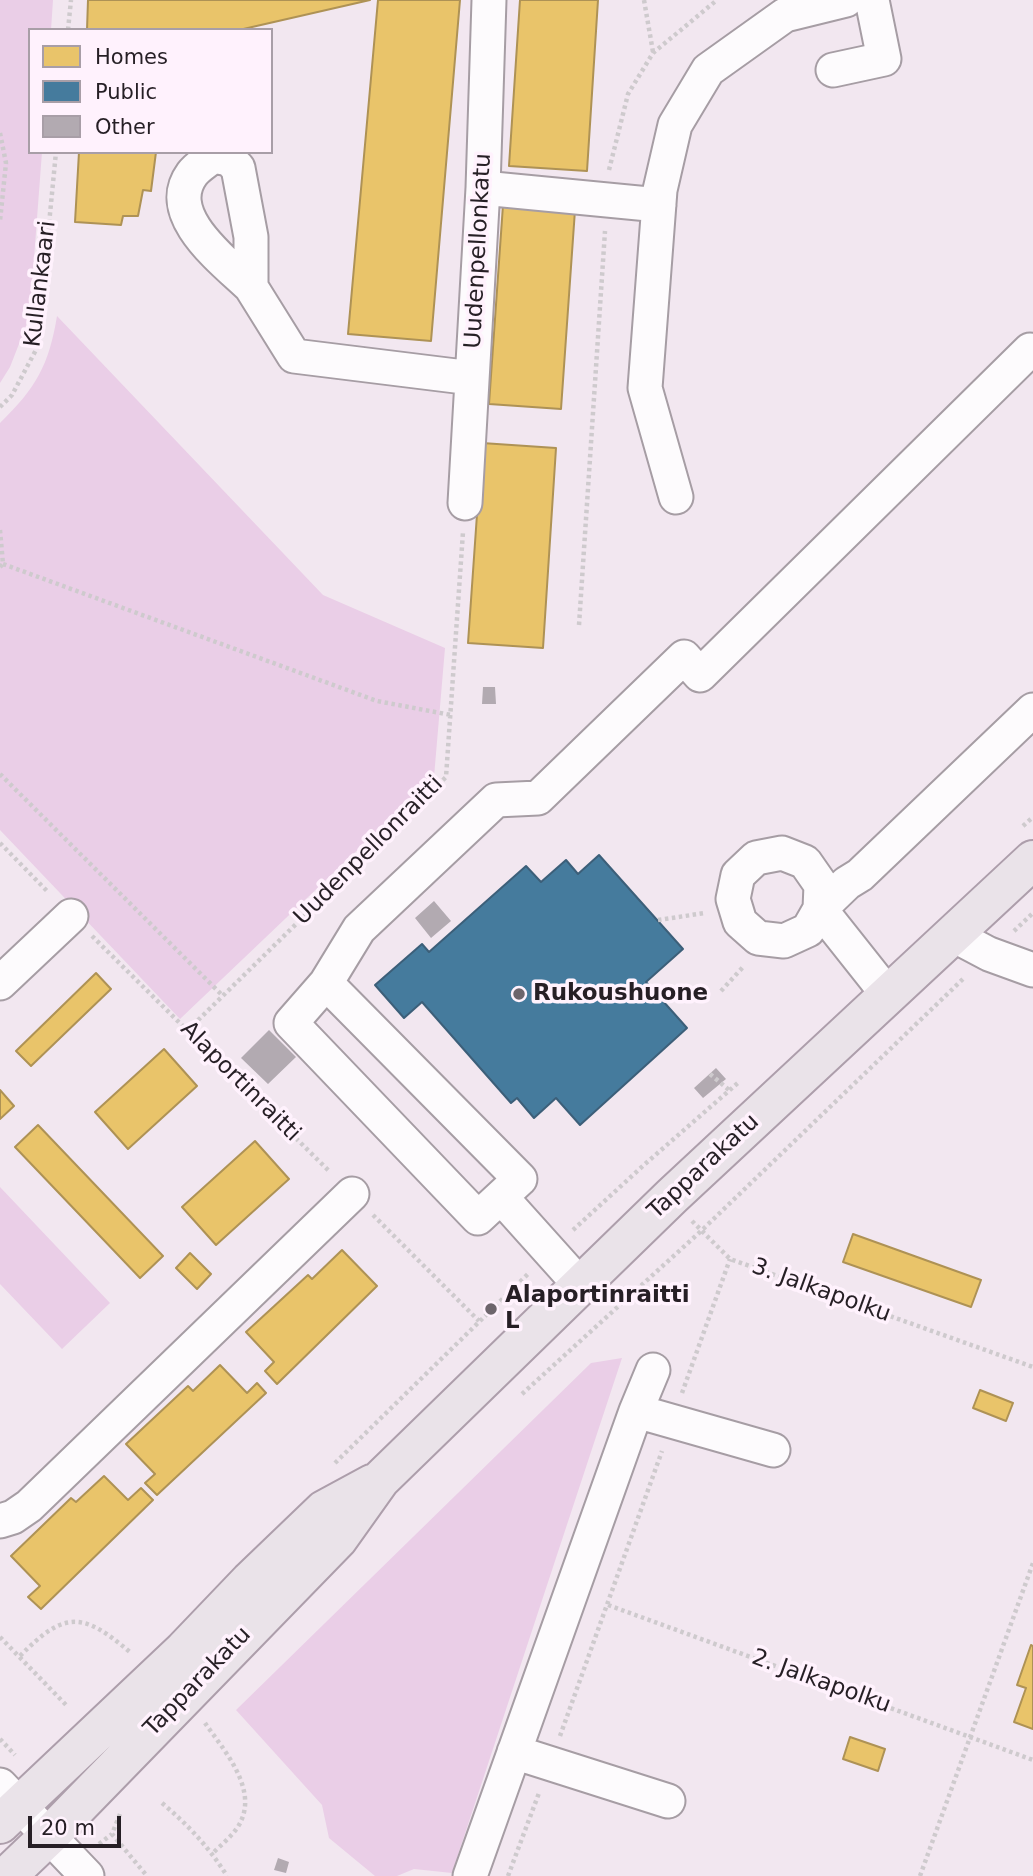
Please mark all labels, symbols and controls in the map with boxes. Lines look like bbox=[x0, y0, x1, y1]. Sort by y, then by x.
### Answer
legend bbox=[28, 28, 273, 154]
text: Homes bbox=[95, 45, 168, 69]
text: Public bbox=[95, 80, 157, 104]
text: Other bbox=[95, 115, 155, 139]
street label: Uudenpellonkatu bbox=[460, 153, 498, 349]
street label: Kullankaari bbox=[20, 219, 62, 349]
street label: Uudenpellonraitti bbox=[289, 771, 449, 931]
place label: Rukoushuone bbox=[533, 980, 708, 1008]
marker: Rukoushuone bbox=[511, 986, 527, 1002]
street label: Alaportinraitti bbox=[174, 1016, 306, 1148]
street label: Tapparakatu bbox=[643, 1109, 765, 1225]
street label: 3. Jalkapolku bbox=[748, 1253, 894, 1329]
place label: Alaportinraitti L bbox=[505, 1282, 690, 1336]
marker: Alaportinraitti L bbox=[483, 1301, 499, 1317]
street label: Tapparakatu bbox=[139, 1621, 257, 1743]
street label: 2. Jalkapolku bbox=[748, 1644, 894, 1720]
scale bar bbox=[32, 1802, 124, 1846]
text: 20 m bbox=[41, 1816, 95, 1840]

